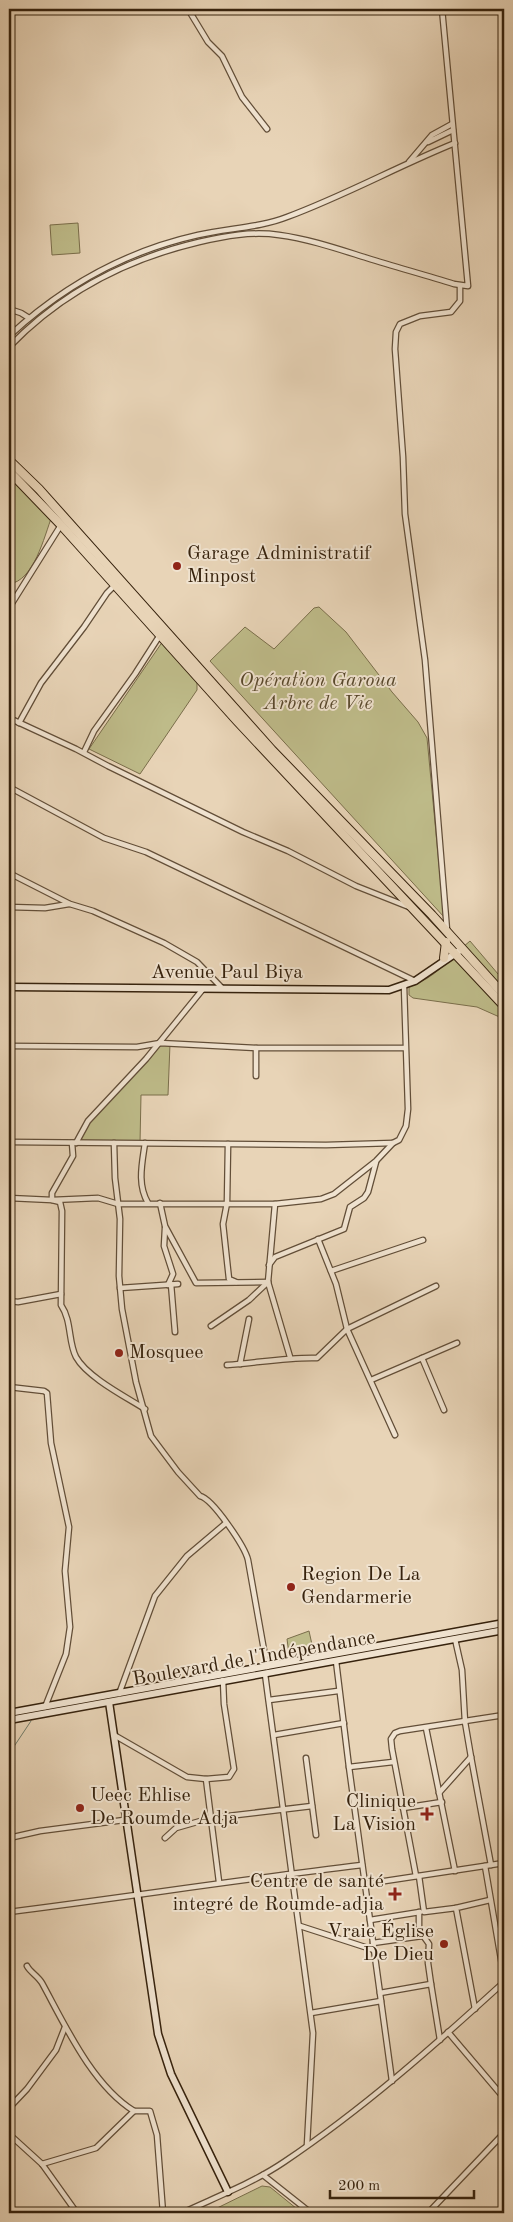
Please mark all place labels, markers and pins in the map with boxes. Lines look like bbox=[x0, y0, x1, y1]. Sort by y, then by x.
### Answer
place label: Garage Administratif Minpost bbox=[187, 544, 372, 587]
marker: Garage Administratif Minpost bbox=[171, 560, 183, 572]
place label: Mosquee bbox=[129, 1343, 203, 1363]
marker: Mosquee bbox=[113, 1347, 125, 1359]
place label: Region De La Gendarmerie bbox=[301, 1565, 421, 1608]
marker: Region De La Gendarmerie bbox=[285, 1581, 297, 1593]
place label: Ueec Ehlise De Roumde Adja bbox=[90, 1786, 239, 1829]
place label: Clinique La Vision bbox=[332, 1792, 416, 1835]
marker: Ueec Ehlise De Roumde Adja bbox=[74, 1802, 86, 1814]
marker: Clinique La Vision bbox=[420, 1807, 434, 1821]
place label: Centre de santé integré de Roumde-adjia bbox=[173, 1872, 384, 1915]
marker: Centre de santé integré de Roumde-adjia bbox=[388, 1887, 402, 1901]
place label: Vraie Église De Dieu bbox=[327, 1919, 434, 1965]
marker: Vraie Église De Dieu bbox=[438, 1938, 450, 1950]

